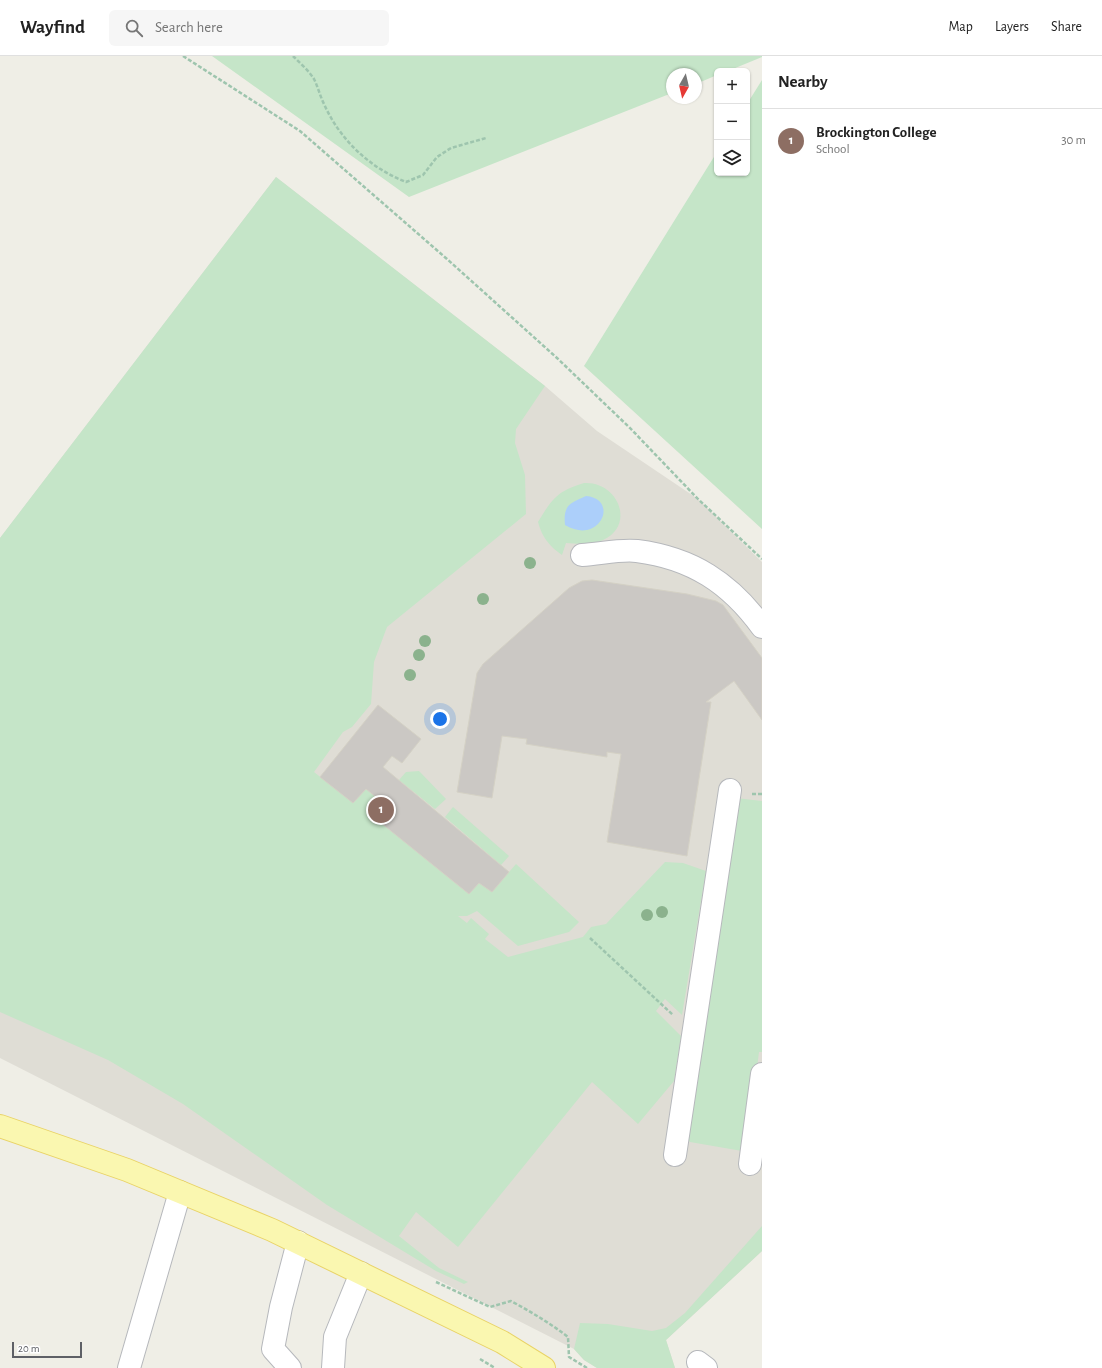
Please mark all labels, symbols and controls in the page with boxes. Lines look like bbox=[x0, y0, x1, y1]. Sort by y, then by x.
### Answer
search box bbox=[109, 10, 389, 46]
icon: search bbox=[123, 17, 145, 39]
text: Wayfind bbox=[20, 18, 85, 37]
text: Search here bbox=[155, 20, 223, 35]
text: Map bbox=[948, 20, 973, 34]
text: Layers bbox=[995, 20, 1029, 34]
text: Share bbox=[1051, 20, 1082, 34]
north arrow bbox=[666, 68, 702, 104]
map controls bbox=[714, 68, 750, 176]
button: + bbox=[714, 68, 750, 104]
text: Nearby bbox=[778, 73, 828, 90]
button: − bbox=[714, 104, 750, 140]
text: Brockington College bbox=[816, 125, 936, 140]
text: 1 bbox=[789, 134, 793, 147]
text: 30 m bbox=[1061, 134, 1086, 147]
button: layers bbox=[714, 140, 750, 176]
text: School bbox=[816, 143, 850, 156]
your location bbox=[430, 709, 450, 729]
pin: 1 bbox=[368, 795, 394, 825]
scale bar bbox=[12, 1340, 82, 1359]
text: 20 m bbox=[18, 1343, 39, 1354]

